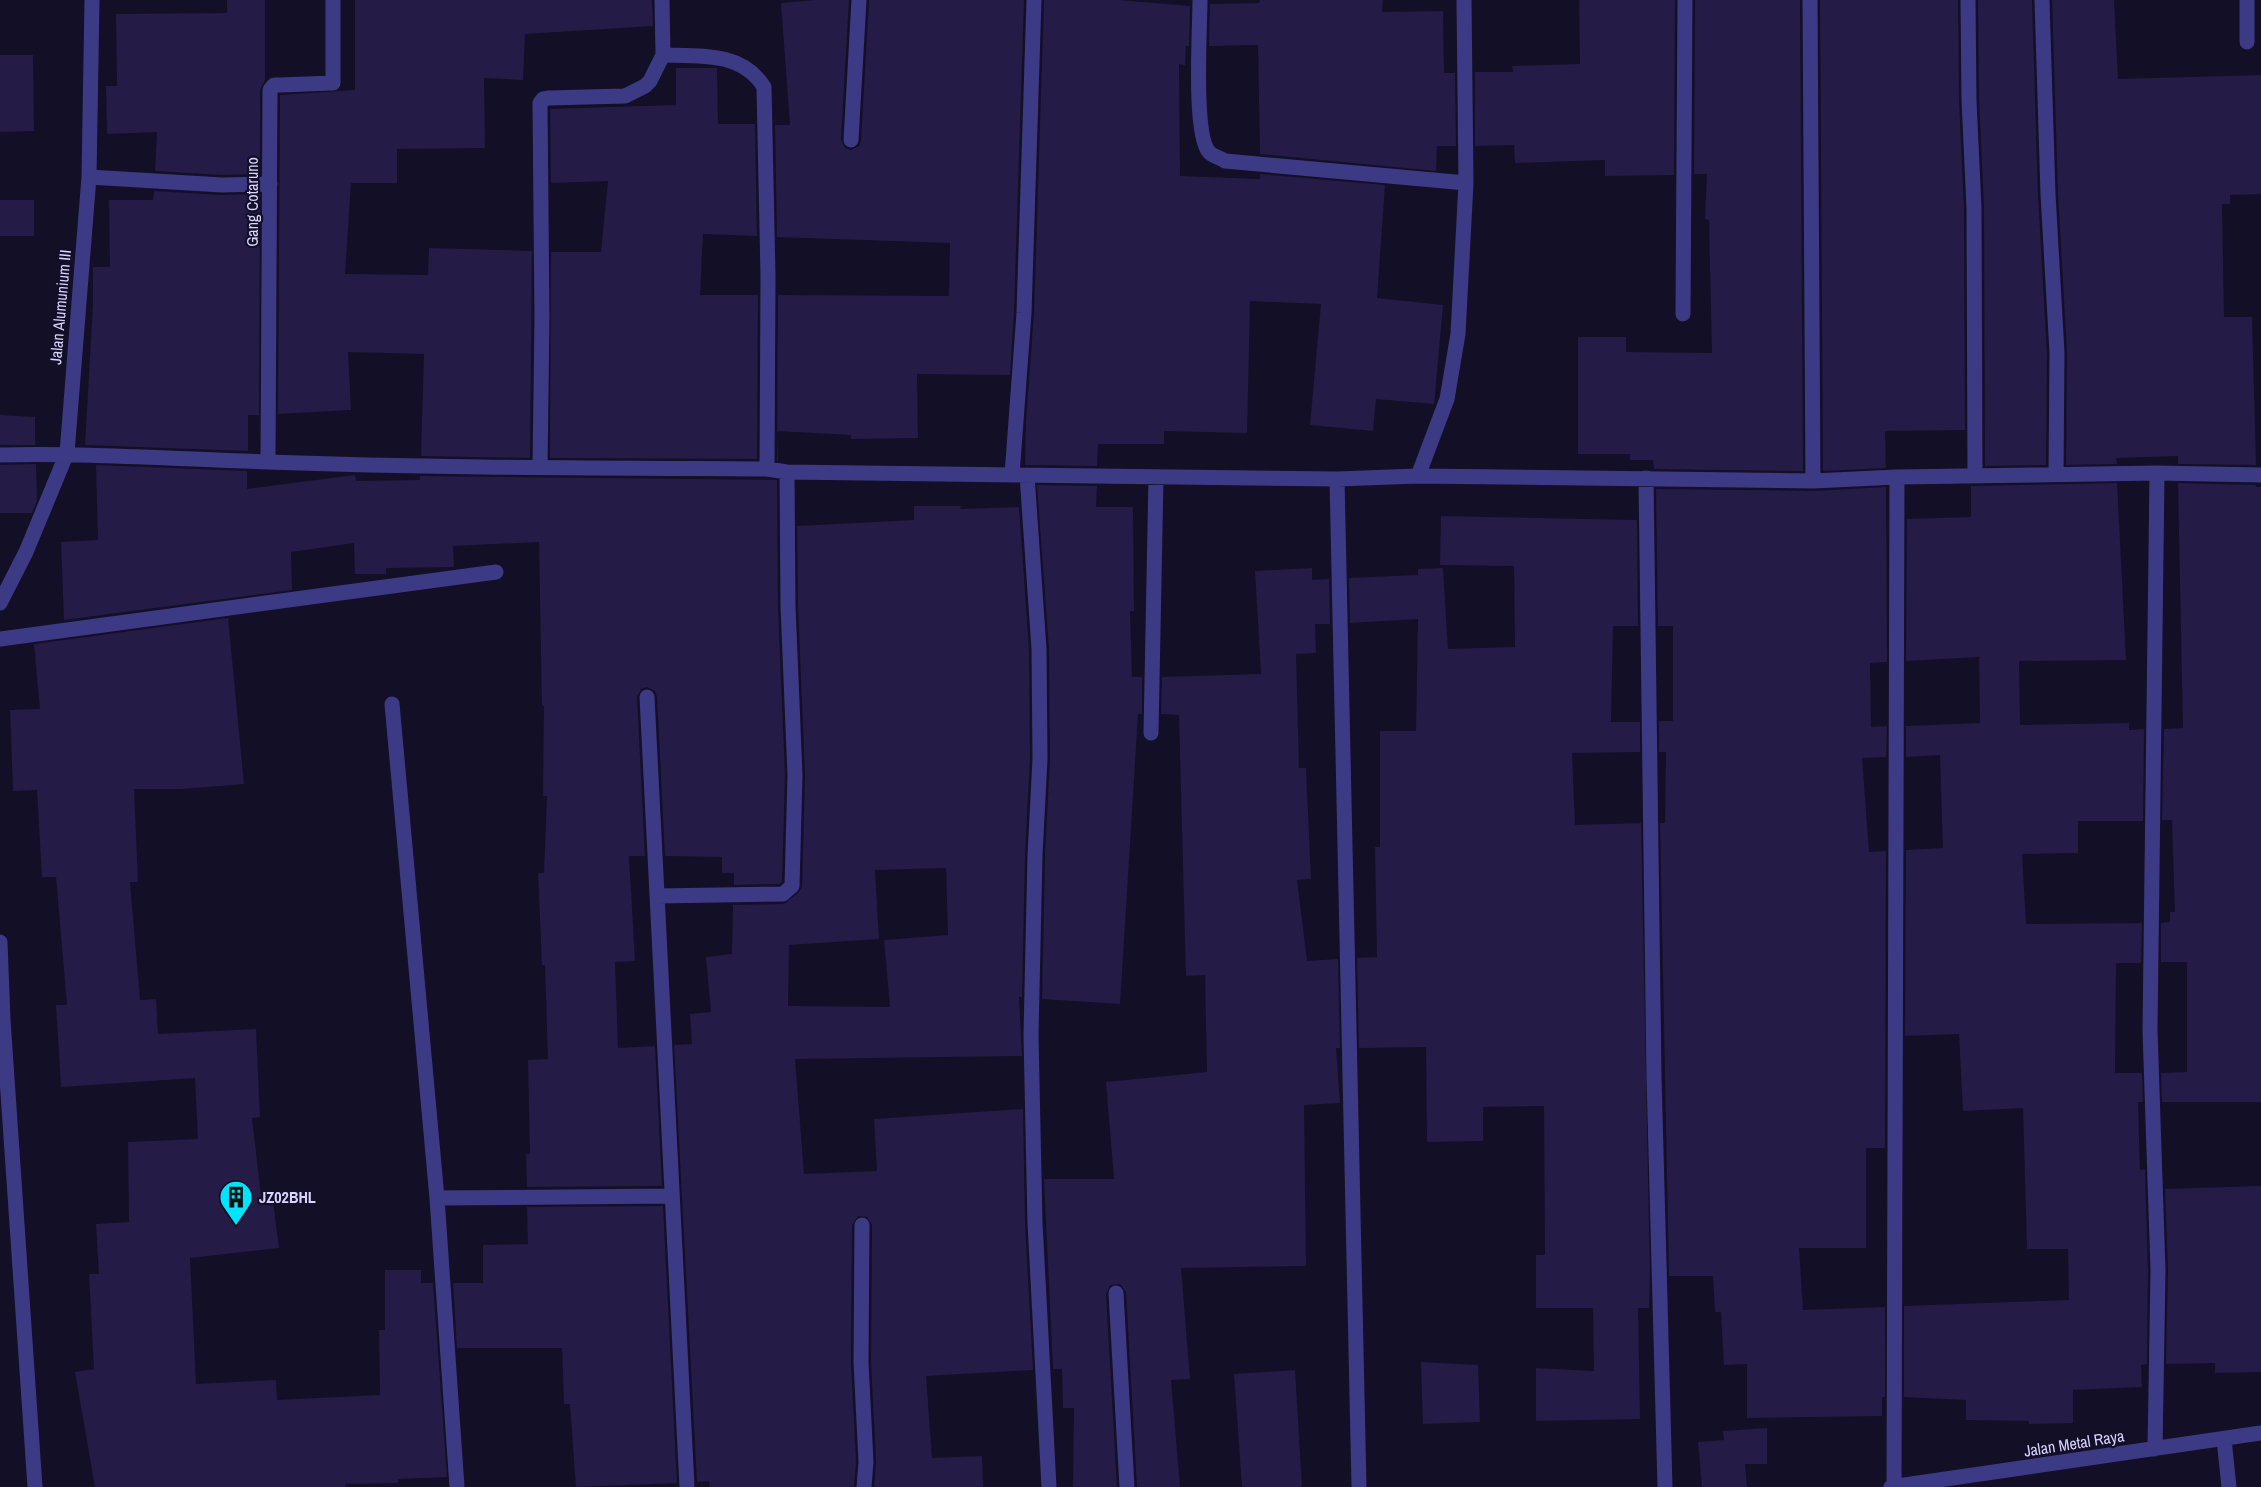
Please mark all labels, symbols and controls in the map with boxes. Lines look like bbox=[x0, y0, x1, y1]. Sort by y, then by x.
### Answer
street label: Gang Cotaruno bbox=[241, 157, 263, 247]
street label: Jalan Alumunium III bbox=[44, 249, 76, 365]
building icon: JZ02BHL bbox=[218, 1179, 254, 1226]
place label: JZ02BHL bbox=[259, 1186, 316, 1208]
street label: Jalan Metal Raya bbox=[2022, 1424, 2126, 1462]

